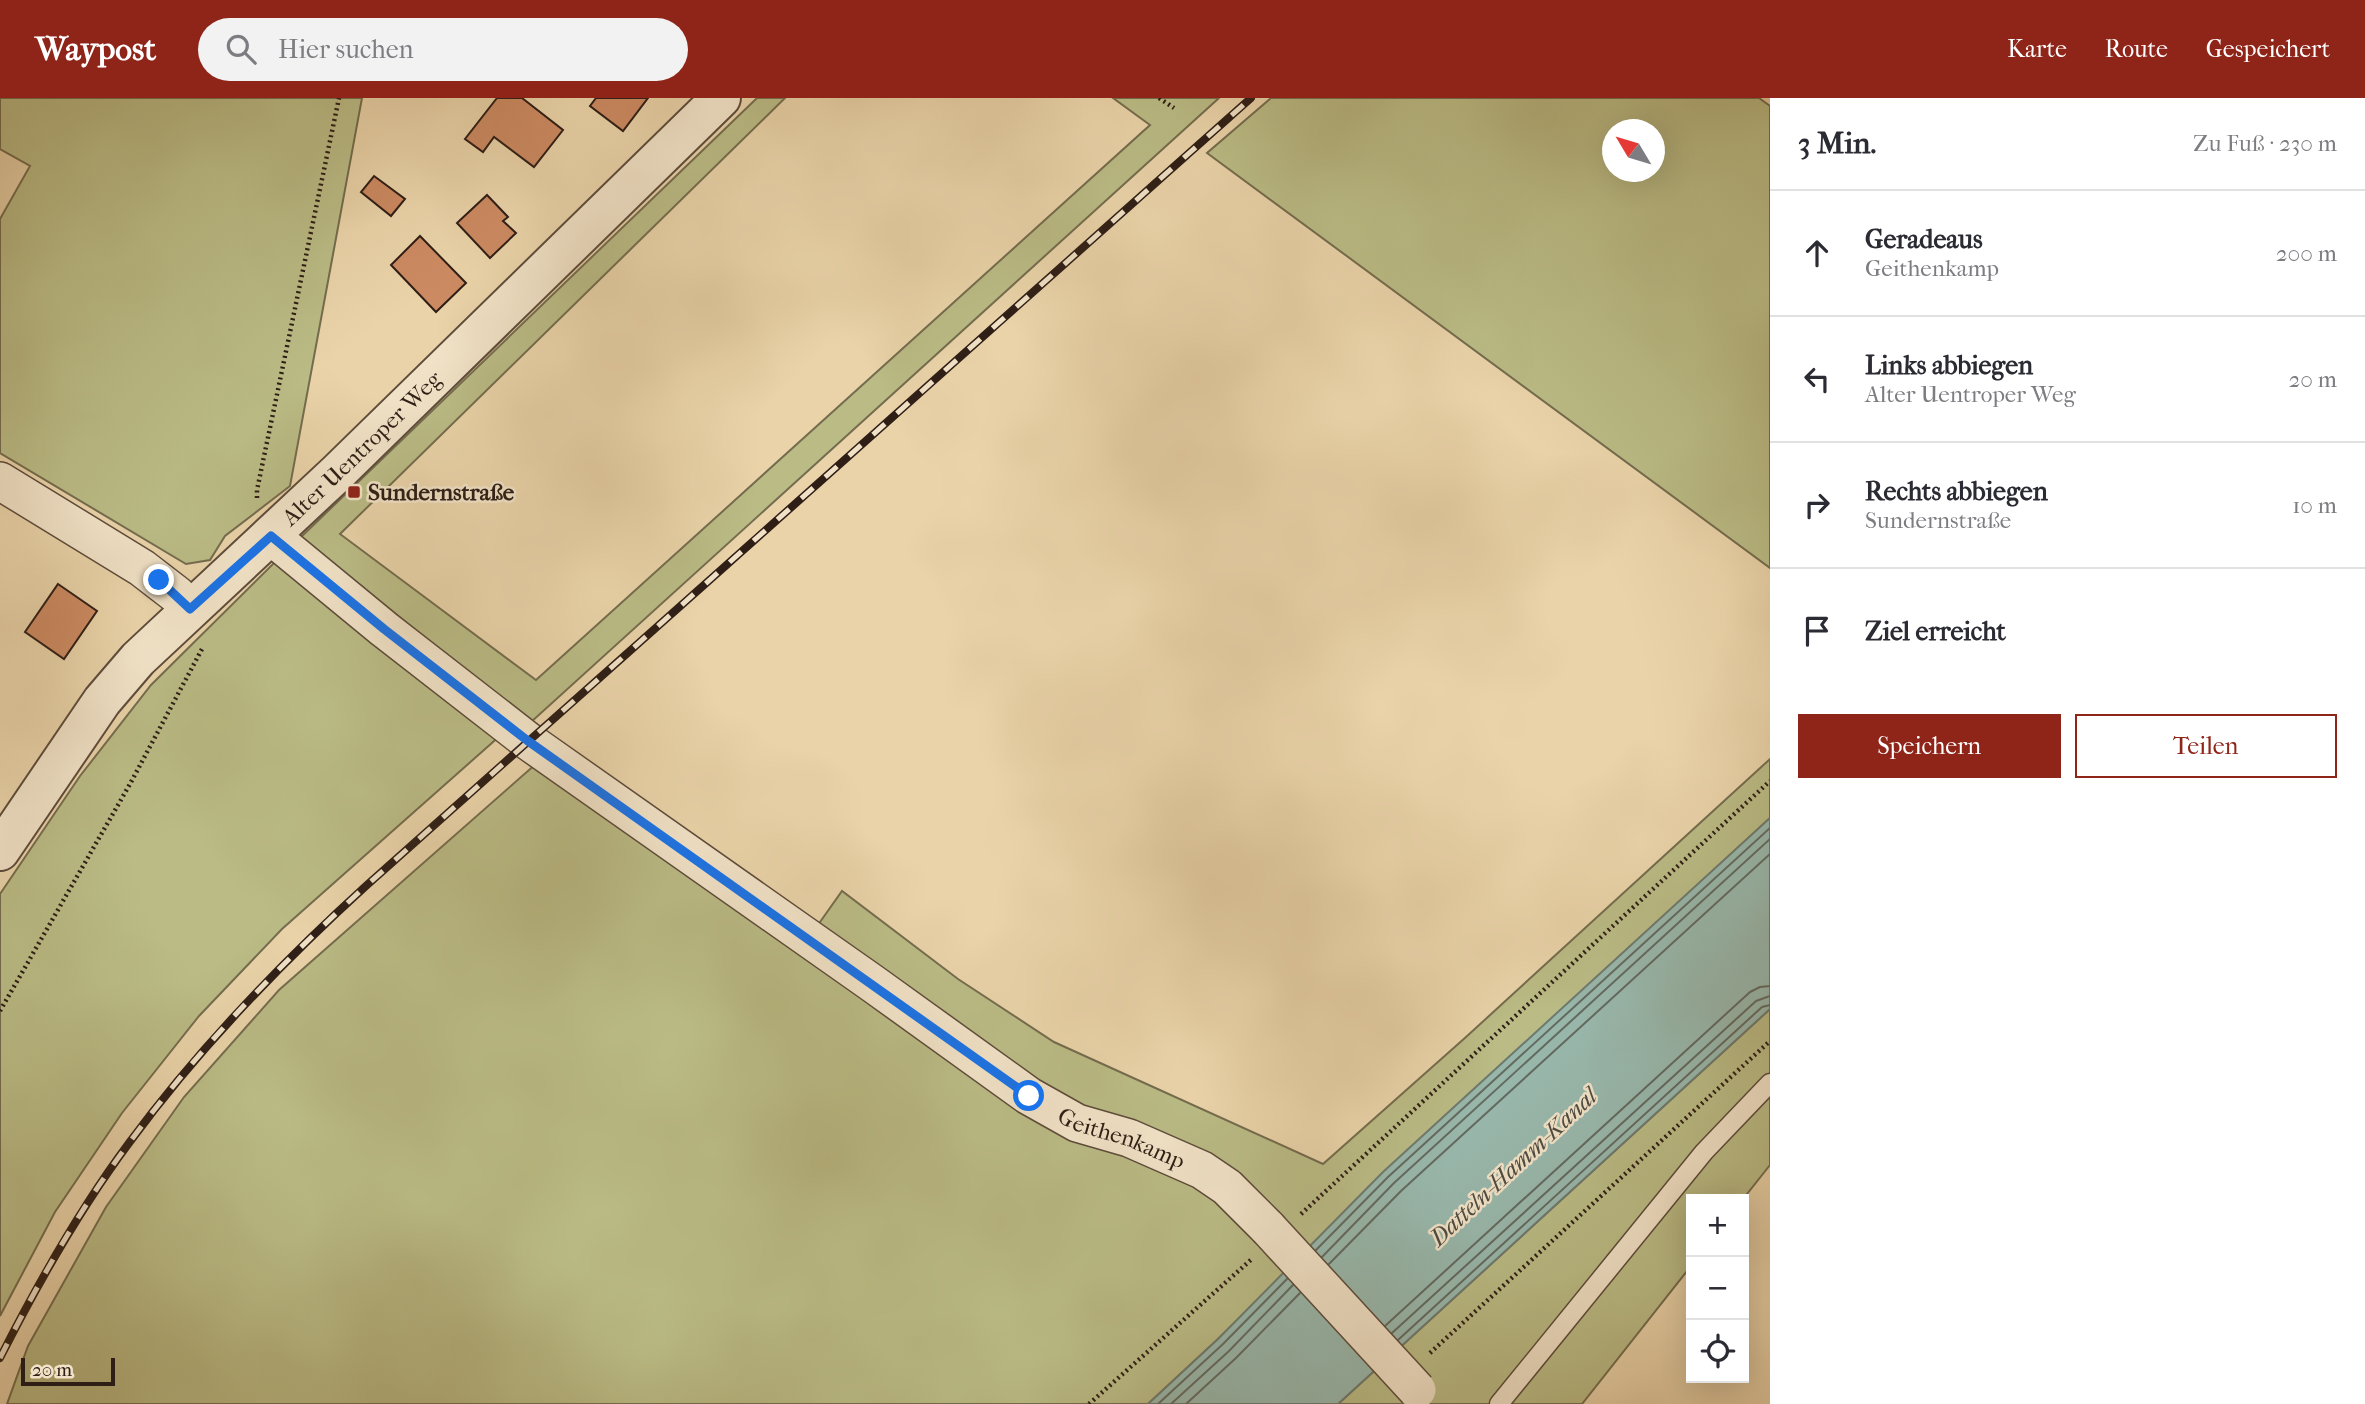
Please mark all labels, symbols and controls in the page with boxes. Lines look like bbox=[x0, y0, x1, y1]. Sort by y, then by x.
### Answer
search box bbox=[198, 18, 688, 81]
text: Waypost bbox=[35, 30, 156, 69]
icon: search bbox=[222, 30, 260, 68]
text: Hier suchen bbox=[278, 34, 414, 65]
text: Karte bbox=[2007, 35, 2067, 63]
text: Route bbox=[2105, 35, 2168, 63]
text: Gespeichert bbox=[2206, 35, 2330, 63]
north arrow bbox=[1602, 119, 1665, 182]
text: 3 Min. bbox=[1798, 126, 1876, 161]
text: Zu Fuß · 230 m bbox=[2193, 130, 2337, 157]
text: Geradeaus bbox=[1865, 224, 1983, 255]
icon: ahead bbox=[1798, 234, 1836, 272]
text: 200 m bbox=[2276, 240, 2337, 267]
text: Geithenkamp bbox=[1865, 255, 1999, 282]
text: Links abbiegen bbox=[1865, 350, 2033, 381]
icon: left bbox=[1798, 360, 1836, 398]
street label: Alter Uentroper Weg bbox=[276, 365, 447, 532]
text: 20 m bbox=[2288, 366, 2337, 393]
text: Alter Uentroper Weg bbox=[1865, 381, 2076, 408]
text: Rechts abbiegen bbox=[1865, 476, 2048, 507]
place label: Sundernstraße bbox=[368, 479, 515, 506]
marker: Sundernstraße bbox=[346, 484, 362, 500]
icon: right bbox=[1798, 486, 1836, 524]
text: 10 m bbox=[2292, 492, 2337, 519]
text: Sundernstraße bbox=[1865, 507, 2011, 534]
route end bbox=[143, 564, 174, 595]
icon: arrive bbox=[1798, 612, 1836, 650]
text: Ziel erreicht bbox=[1865, 616, 2006, 647]
button: Speichern bbox=[1798, 714, 2061, 778]
button: Teilen bbox=[2075, 714, 2337, 778]
route start bbox=[1013, 1080, 1044, 1111]
water label: Datteln-Hamm-Kanal bbox=[1422, 1080, 1605, 1253]
street label: Geithenkamp bbox=[1053, 1101, 1189, 1174]
map controls bbox=[1686, 1194, 1749, 1383]
button: + bbox=[1686, 1194, 1749, 1257]
button: − bbox=[1686, 1257, 1749, 1320]
button: locate bbox=[1686, 1320, 1749, 1383]
scale bar bbox=[21, 1355, 116, 1387]
text: 20 m bbox=[32, 1359, 72, 1381]

